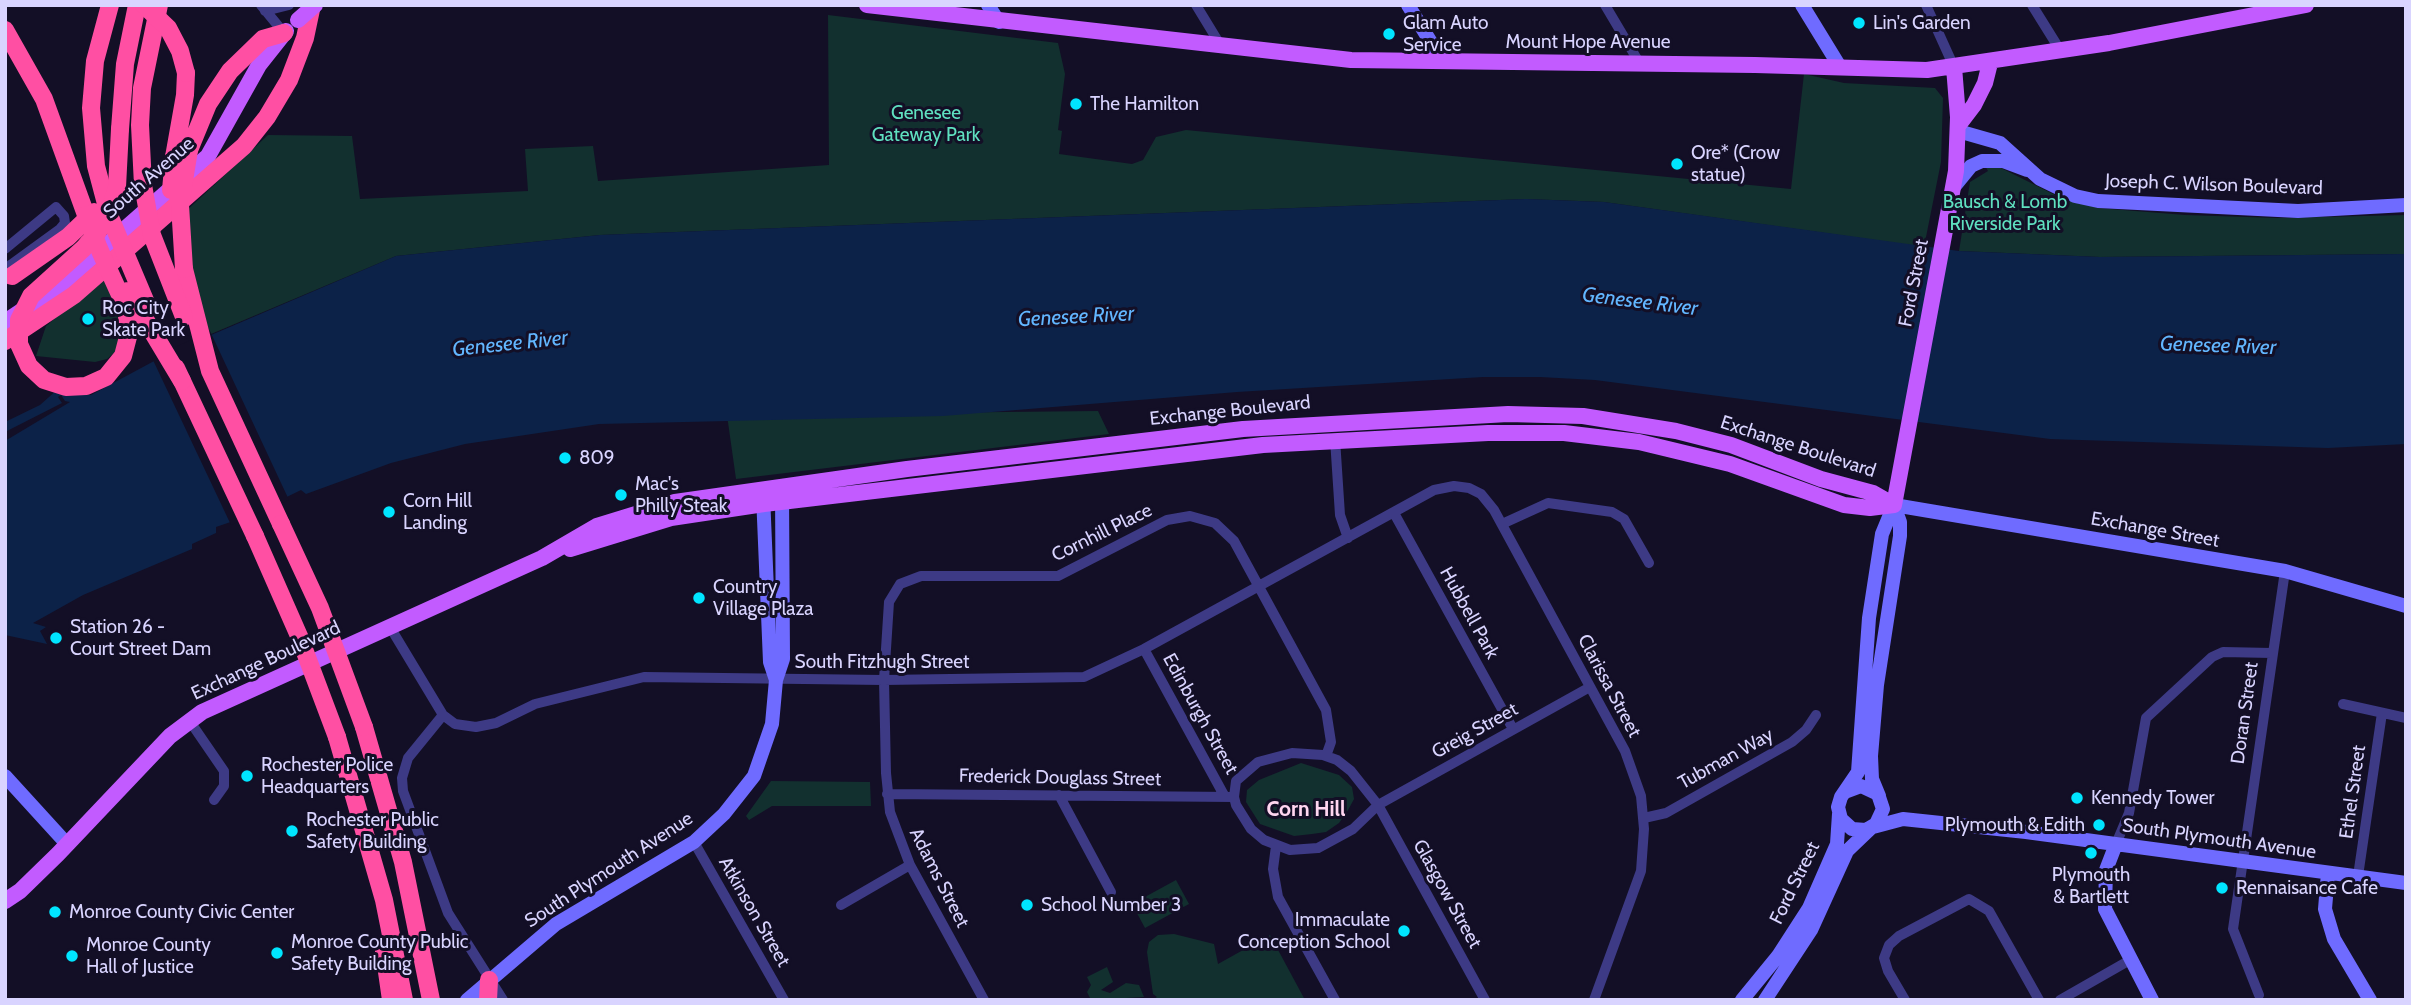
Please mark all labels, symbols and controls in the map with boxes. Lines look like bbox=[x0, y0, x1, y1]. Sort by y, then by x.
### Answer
place label: Glam Auto Service bbox=[1403, 12, 1488, 56]
place label: Lin's Garden bbox=[1873, 12, 1971, 34]
marker: Lin's Garden bbox=[1851, 15, 1867, 31]
marker: Glam Auto Service bbox=[1381, 26, 1397, 42]
street label: Mount Hope Avenue bbox=[1505, 31, 1671, 53]
place label: The Hamilton bbox=[1090, 93, 1199, 115]
marker: The Hamilton bbox=[1068, 96, 1084, 112]
park label: Genesee Gateway Park bbox=[872, 102, 980, 146]
street label: South Avenue bbox=[99, 132, 199, 224]
place label: Ore* (Crow statue) bbox=[1691, 142, 1780, 186]
marker: Ore* (Crow statue) bbox=[1669, 156, 1685, 172]
street label: Joseph C. Wilson Boulevard bbox=[2105, 170, 2323, 200]
park label: Bausch & Lomb Riverside Park bbox=[1943, 191, 2067, 235]
street label: Ford Street bbox=[1894, 237, 1934, 329]
water label: Genesee River bbox=[1581, 282, 1699, 322]
place label: Roc City Skate Park bbox=[102, 297, 185, 341]
water label: Genesee River bbox=[1017, 301, 1135, 333]
marker: Roc City Skate Park bbox=[80, 311, 96, 327]
water label: Genesee River bbox=[451, 325, 569, 363]
water label: Genesee River bbox=[2160, 331, 2276, 361]
street label: Exchange Boulevard bbox=[1148, 391, 1312, 431]
street label: Exchange Boulevard bbox=[1718, 411, 1878, 483]
place label: 809 bbox=[579, 447, 615, 469]
marker: 809 bbox=[557, 450, 573, 466]
place label: Mac's Philly Steak bbox=[635, 473, 727, 517]
marker: Mac's Philly Steak bbox=[613, 487, 629, 503]
place label: Corn Hill Landing bbox=[403, 490, 472, 534]
street label: Cornhill Place bbox=[1048, 499, 1156, 567]
marker: Corn Hill Landing bbox=[381, 504, 397, 520]
street label: Exchange Street bbox=[2089, 507, 2221, 553]
street label: Hubbell Park bbox=[1434, 563, 1504, 663]
place label: Country Village Plaza bbox=[713, 576, 813, 620]
marker: Country Village Plaza bbox=[691, 590, 707, 606]
place label: Station 26 - Court Street Dam bbox=[70, 616, 211, 660]
street label: Exchange Boulevard bbox=[188, 616, 344, 706]
marker: Station 26 - Court Street Dam bbox=[48, 630, 64, 646]
street label: Clarissa Street bbox=[1572, 631, 1646, 741]
street label: Edinburgh Street bbox=[1157, 650, 1243, 778]
street label: South Fitzhugh Street bbox=[795, 651, 969, 673]
street label: Doran Street bbox=[2227, 660, 2263, 766]
street label: Greig Street bbox=[1428, 698, 1522, 764]
street label: Tubman Way bbox=[1674, 724, 1778, 794]
street label: Ethel Street bbox=[2335, 744, 2371, 840]
place label: Rochester Police Headquarters bbox=[261, 754, 393, 798]
street label: Frederick Douglass Street bbox=[959, 765, 1161, 791]
marker: Rochester Police Headquarters bbox=[239, 768, 255, 784]
place label: Kennedy Tower bbox=[2091, 787, 2215, 809]
marker: Kennedy Tower bbox=[2069, 790, 2085, 806]
district label: Corn Hill bbox=[1266, 797, 1346, 823]
street label: South Plymouth Avenue bbox=[521, 807, 697, 933]
place label: Rochester Public Safety Building bbox=[306, 809, 439, 853]
place label: Plymouth & Edith bbox=[1945, 814, 2085, 836]
street label: South Plymouth Avenue bbox=[2121, 814, 2317, 864]
marker: Plymouth & Edith bbox=[2091, 817, 2107, 833]
marker: Rochester Public Safety Building bbox=[284, 823, 300, 839]
street label: Adams Street bbox=[904, 824, 974, 932]
street label: Glasgow Street bbox=[1408, 836, 1486, 952]
street label: Ford Street bbox=[1765, 838, 1825, 928]
marker: Plymouth & Bartlett bbox=[2083, 845, 2099, 861]
street label: Atkinson Street bbox=[713, 853, 795, 971]
place label: Plymouth & Bartlett bbox=[2052, 864, 2130, 908]
place label: Rennaisance Cafe bbox=[2236, 877, 2378, 899]
marker: Rennaisance Cafe bbox=[2214, 880, 2230, 896]
place label: School Number 3 bbox=[1041, 894, 1181, 916]
marker: School Number 3 bbox=[1019, 897, 1035, 913]
place label: Monroe County Civic Center bbox=[69, 901, 294, 923]
marker: Monroe County Civic Center bbox=[47, 904, 63, 920]
place label: Immaculate Conception School bbox=[1238, 909, 1390, 953]
marker: Immaculate Conception School bbox=[1396, 923, 1412, 939]
place label: Monroe County Public Safety Building bbox=[291, 931, 468, 975]
place label: Monroe County Hall of Justice bbox=[86, 934, 211, 978]
marker: Monroe County Public Safety Building bbox=[269, 945, 285, 961]
marker: Monroe County Hall of Justice bbox=[64, 948, 80, 964]

